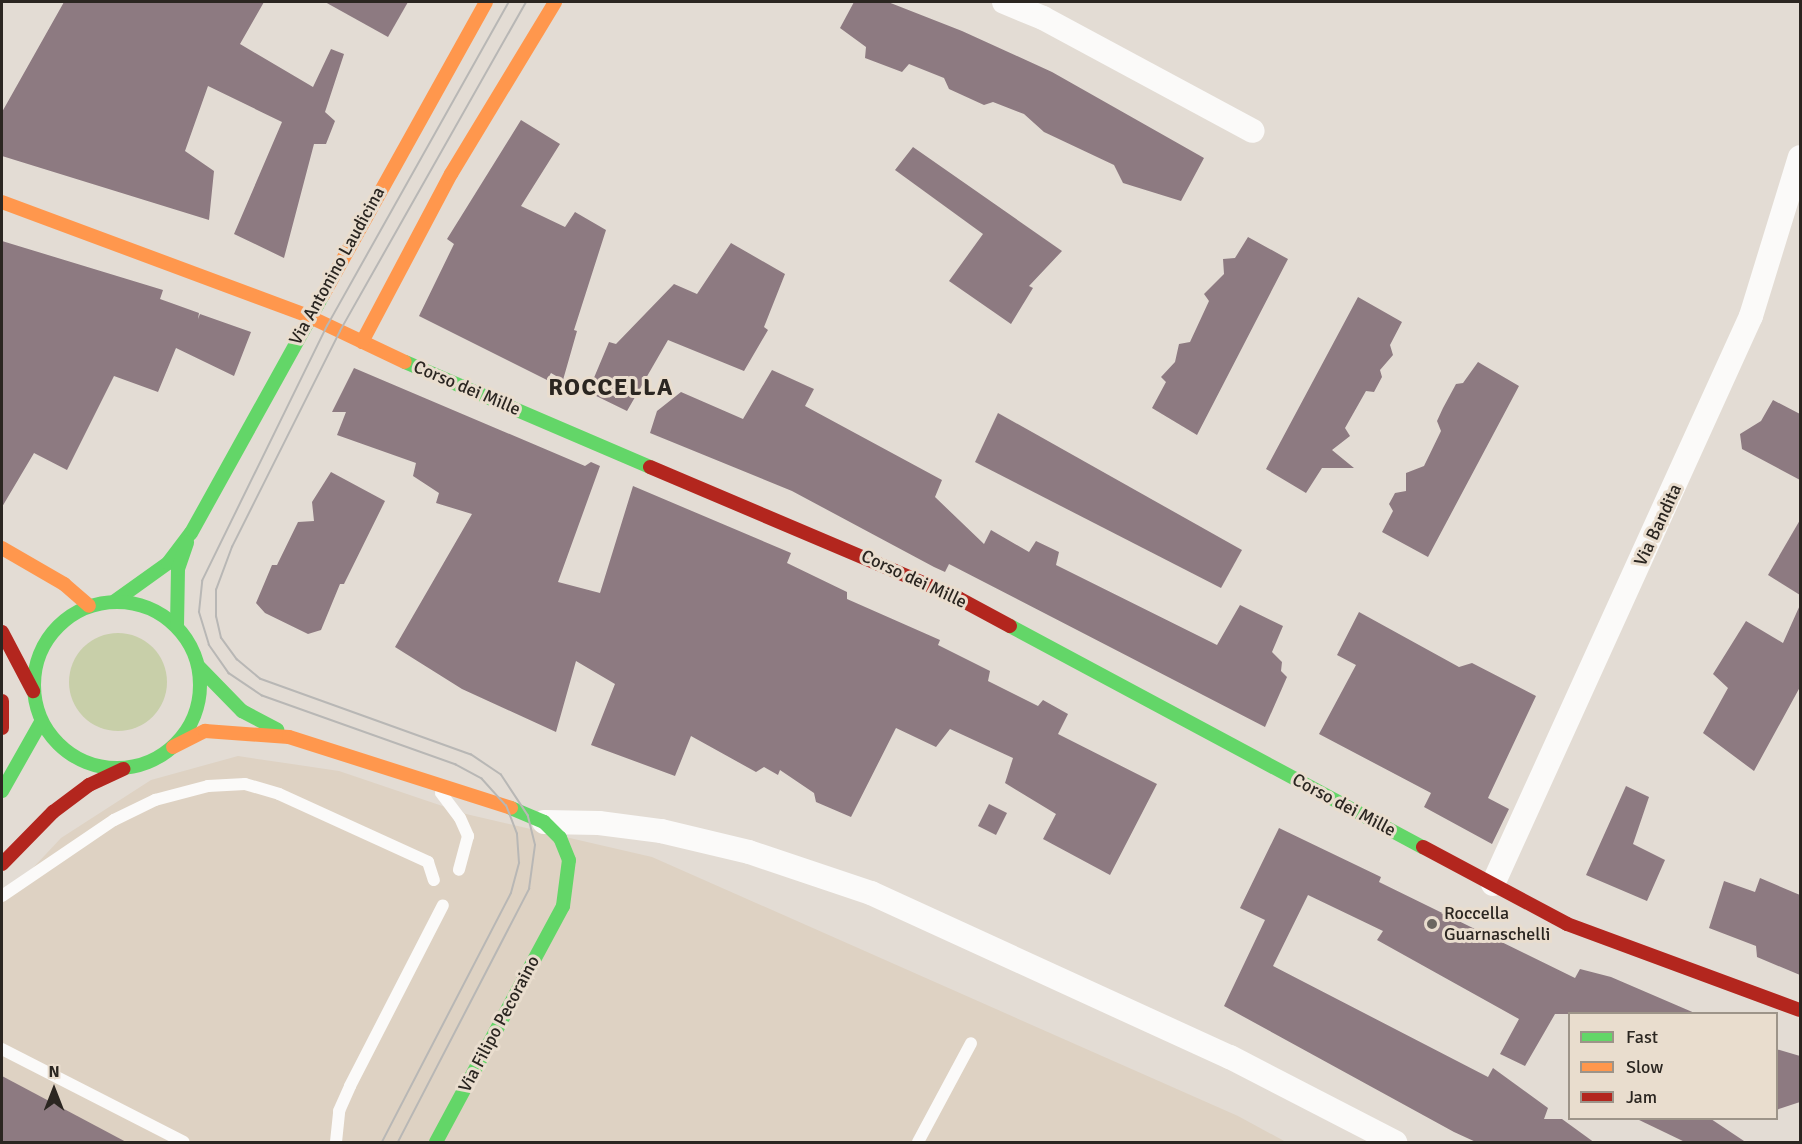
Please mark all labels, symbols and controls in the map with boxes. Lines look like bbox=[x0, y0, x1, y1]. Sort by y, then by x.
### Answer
street label: Via Antonino Laudicina bbox=[285, 183, 389, 349]
street label: Corso dei Mille bbox=[410, 356, 524, 420]
district label: ROCCELLA bbox=[548, 374, 674, 402]
street label: Via Bandita bbox=[1630, 481, 1686, 569]
street label: Corso dei Mille bbox=[858, 545, 970, 613]
street label: Corso dei Mille bbox=[1289, 769, 1399, 841]
place label: Roccella Guarnaschelli bbox=[1444, 903, 1550, 946]
marker: Roccella Guarnaschelli bbox=[1425, 917, 1439, 931]
street label: Via Filipo Pecoraino bbox=[454, 952, 544, 1096]
legend bbox=[1568, 1012, 1778, 1120]
text: Fast bbox=[1626, 1026, 1658, 1048]
text: Slow bbox=[1626, 1056, 1663, 1078]
north arrow bbox=[24, 1060, 84, 1120]
text: N bbox=[48, 1062, 60, 1082]
text: Jam bbox=[1626, 1086, 1657, 1108]

